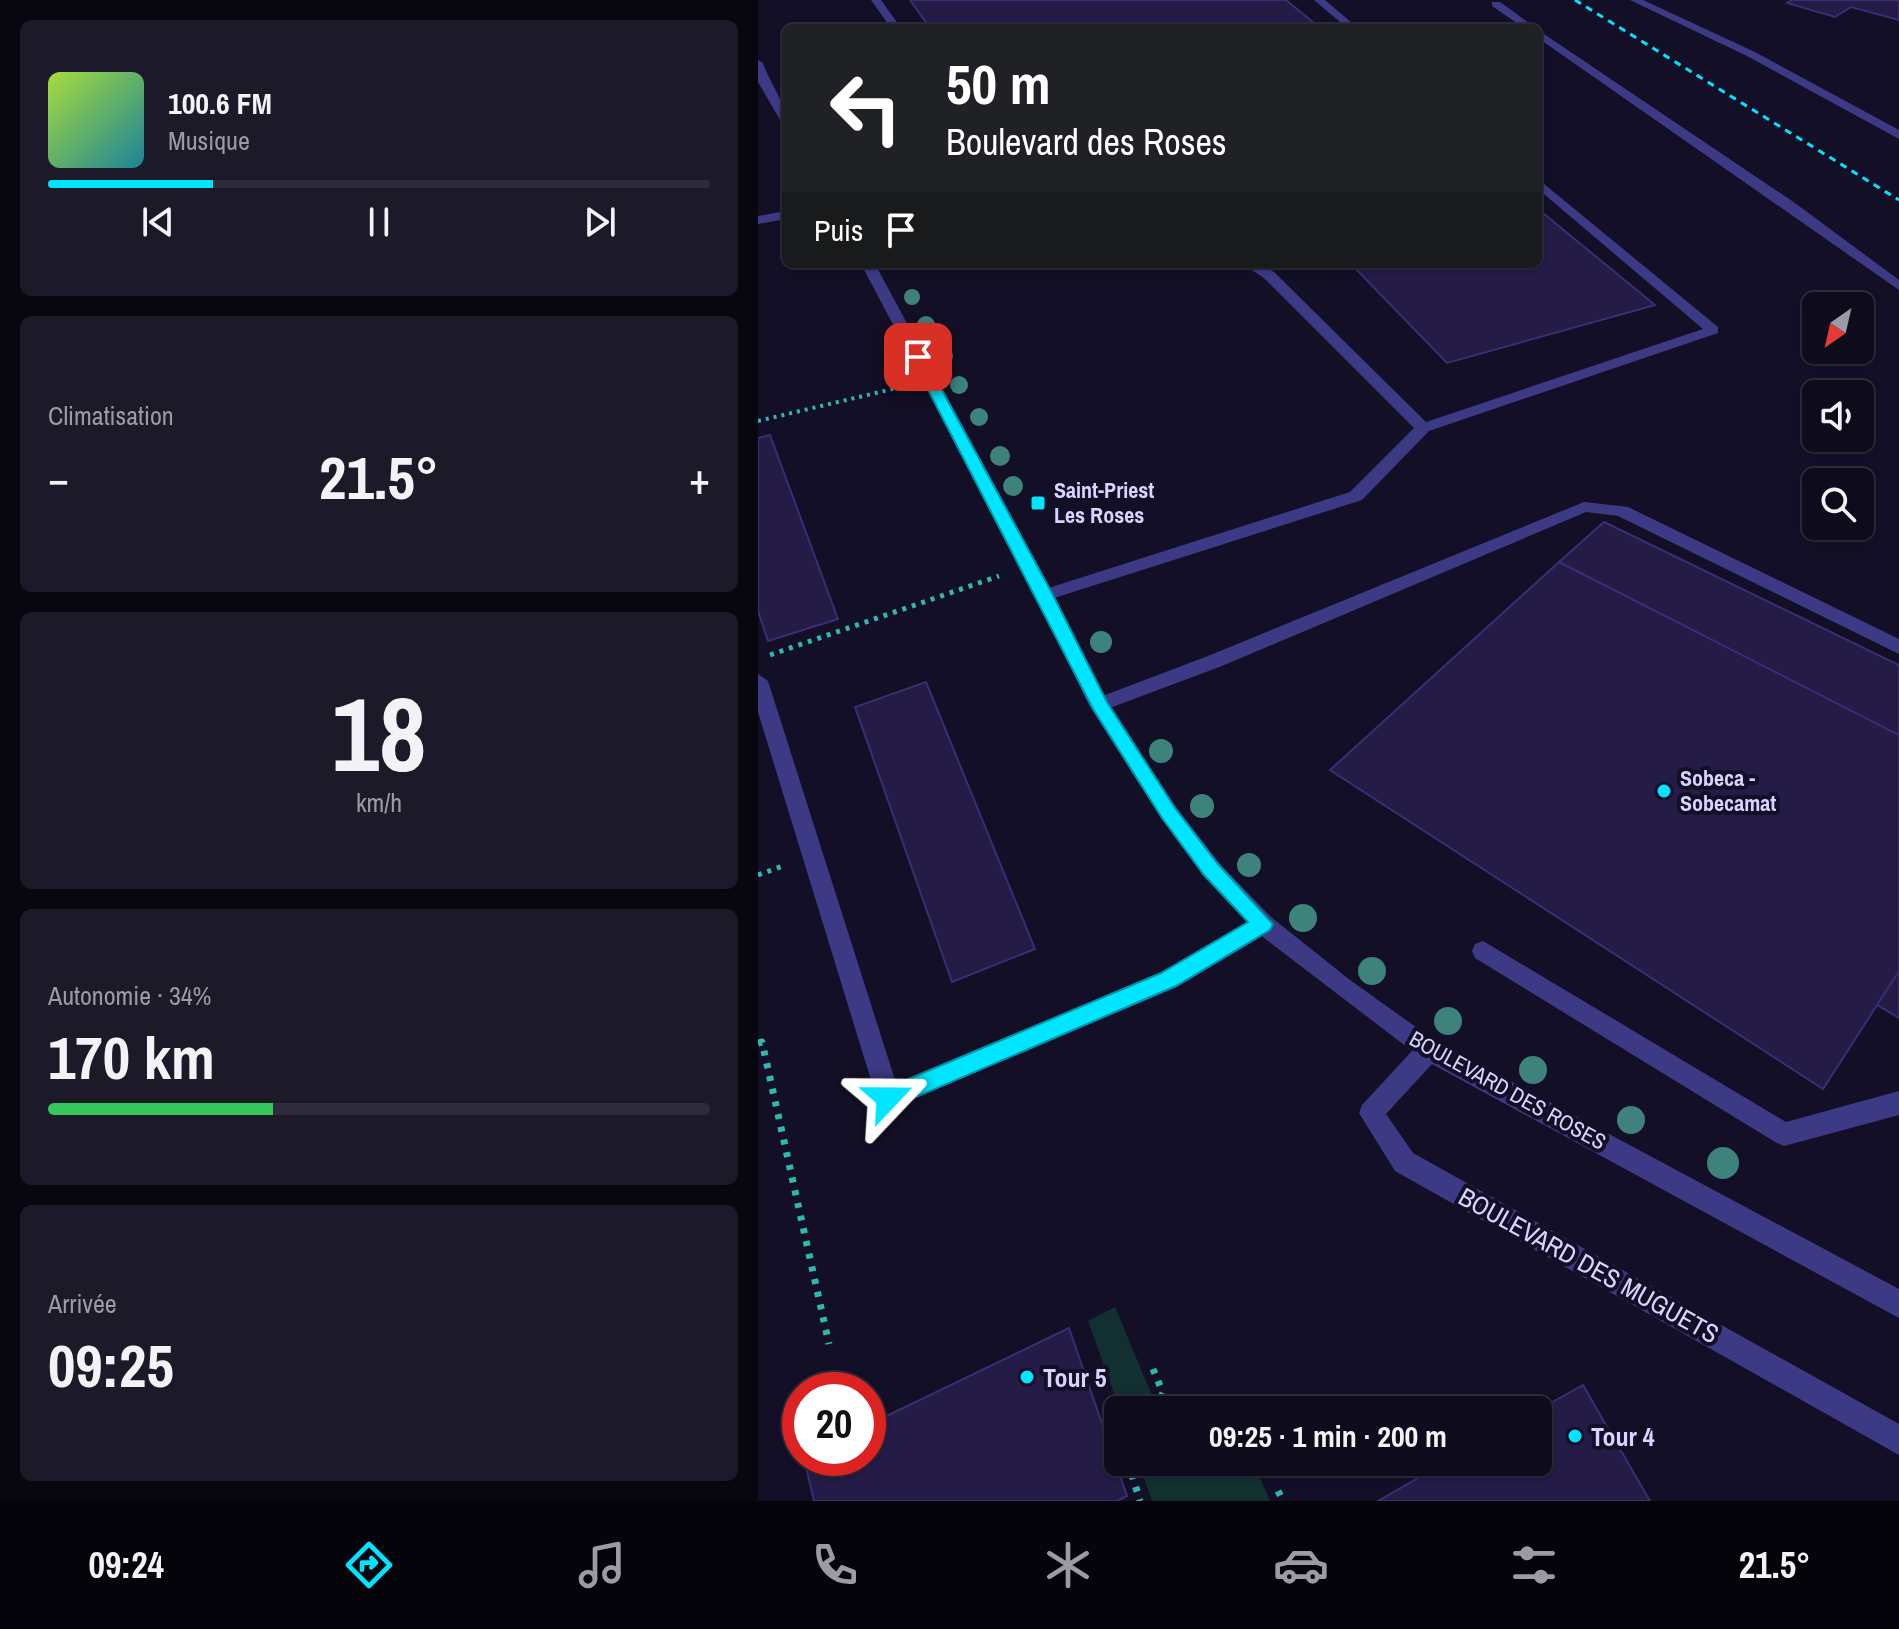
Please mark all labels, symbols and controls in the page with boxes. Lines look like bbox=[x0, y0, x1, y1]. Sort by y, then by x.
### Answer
text: 50 m bbox=[946, 46, 1051, 121]
icon: left bbox=[814, 56, 918, 160]
text: 100.6 FM bbox=[168, 83, 272, 123]
text: Boulevard des Roses bbox=[946, 118, 1227, 166]
text: Musique bbox=[168, 123, 250, 158]
icon: previous bbox=[136, 200, 180, 244]
icon: pause bbox=[357, 200, 401, 244]
icon: next bbox=[578, 200, 622, 244]
icon: arrive bbox=[879, 208, 923, 252]
text: Puis bbox=[814, 210, 863, 250]
north arrow bbox=[1802, 292, 1874, 364]
map controls bbox=[1802, 292, 1874, 540]
pin bbox=[884, 323, 952, 391]
icon: arrive bbox=[896, 335, 940, 379]
button: sound bbox=[1802, 380, 1874, 452]
text: Climatisation bbox=[48, 398, 174, 433]
text: 21.5° bbox=[319, 437, 439, 518]
text: − bbox=[48, 448, 69, 508]
text: + bbox=[689, 448, 710, 508]
button: search bbox=[1802, 468, 1874, 540]
place label: Saint-Priest Les Roses bbox=[1054, 475, 1154, 530]
marker: Saint-Priest Les Roses bbox=[1029, 494, 1047, 512]
text: 18 bbox=[332, 663, 426, 803]
place label: Sobeca - Sobecamat bbox=[1680, 763, 1776, 818]
marker: Sobeca - Sobecamat bbox=[1655, 782, 1673, 800]
text: km/h bbox=[356, 785, 402, 820]
text: Autonomie · 34% bbox=[48, 978, 212, 1013]
text: 170 km bbox=[48, 1017, 215, 1098]
street label: BOULEVARD DES ROSES bbox=[1404, 1023, 1612, 1157]
position arrow bbox=[846, 1056, 930, 1140]
street label: BOULEVARD DES MUGUETS bbox=[1453, 1179, 1725, 1351]
text: Arrivée bbox=[48, 1286, 117, 1321]
text: 09:25 bbox=[48, 1325, 174, 1406]
place label: Tour 5 bbox=[1043, 1360, 1107, 1395]
marker: Tour 5 bbox=[1018, 1368, 1036, 1386]
speed limit sign: 20 bbox=[782, 1372, 886, 1476]
text: 09:25 · 1 min · 200 m bbox=[1209, 1416, 1447, 1456]
place label: Tour 4 bbox=[1591, 1419, 1655, 1454]
marker: Tour 4 bbox=[1566, 1427, 1584, 1445]
icon: directions bbox=[341, 1537, 397, 1593]
icon: music bbox=[574, 1537, 630, 1593]
icon: phone bbox=[807, 1537, 863, 1593]
icon: climate bbox=[1040, 1537, 1096, 1593]
icon: car bbox=[1273, 1537, 1329, 1593]
icon: filters bbox=[1506, 1537, 1562, 1593]
text: 09:24 bbox=[88, 1541, 164, 1589]
text: 21.5° bbox=[1739, 1541, 1811, 1589]

